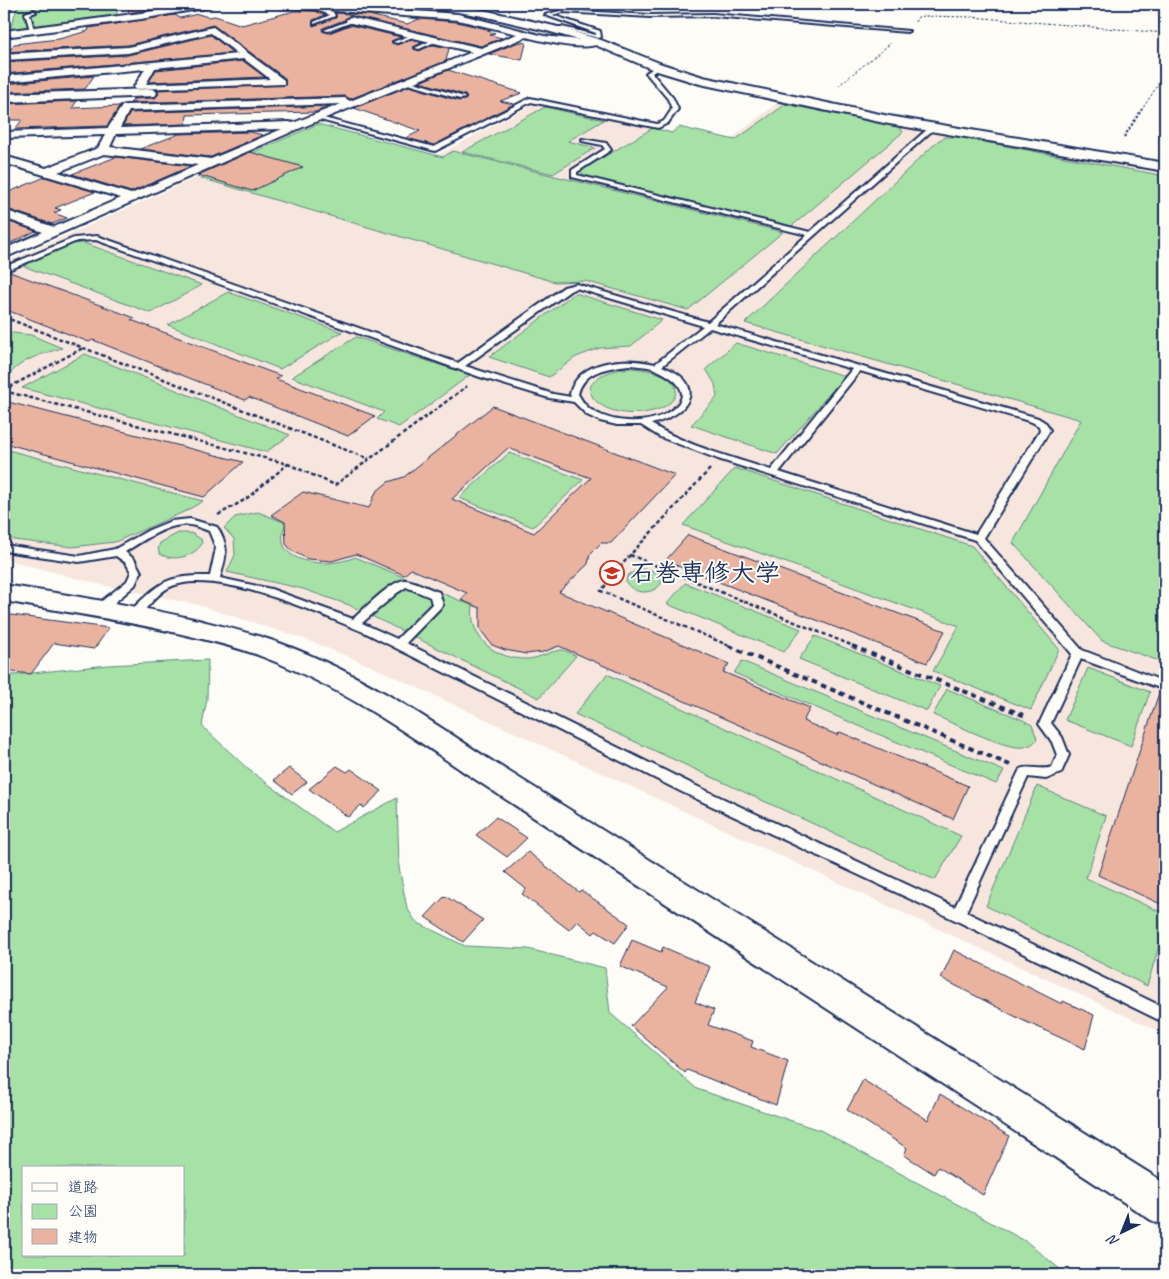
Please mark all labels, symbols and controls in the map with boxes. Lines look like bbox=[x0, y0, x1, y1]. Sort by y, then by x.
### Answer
place label: 石巻専修大学 bbox=[630, 557, 780, 589]
school or university icon: 石巻専修大学 bbox=[599, 560, 625, 586]
legend bbox=[22, 1166, 185, 1256]
text: 道路 bbox=[68, 1178, 98, 1197]
text: 公園 bbox=[68, 1202, 98, 1221]
north arrow bbox=[1096, 1206, 1146, 1256]
text: 建物 bbox=[68, 1228, 98, 1247]
text: N bbox=[1103, 1230, 1122, 1250]

